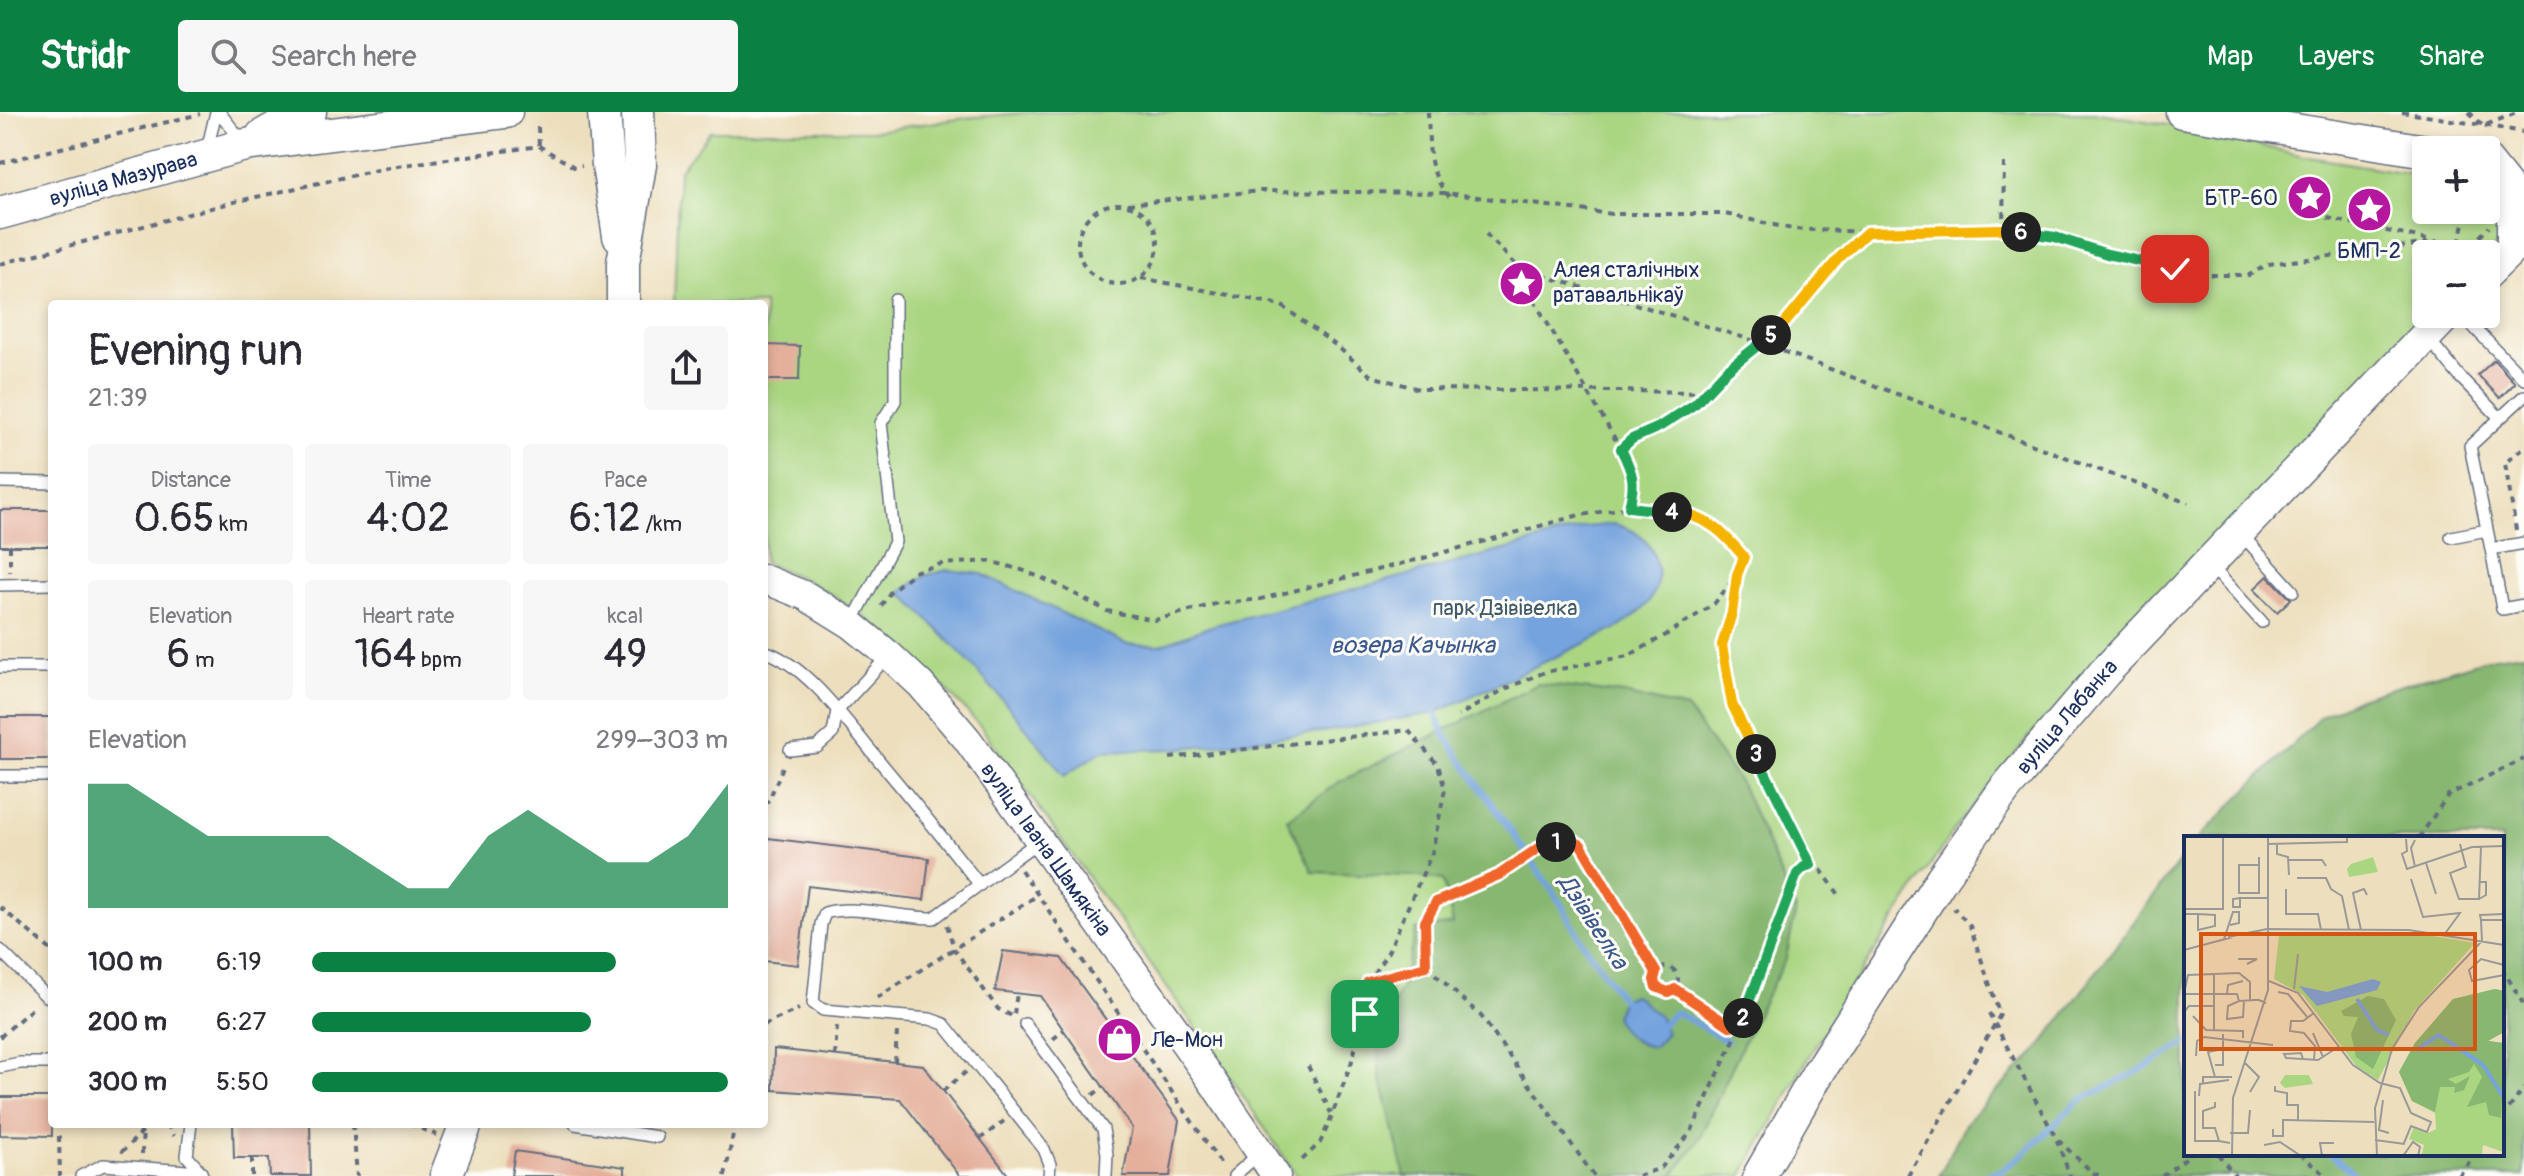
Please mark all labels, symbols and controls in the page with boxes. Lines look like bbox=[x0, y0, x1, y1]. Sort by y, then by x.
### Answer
search box bbox=[178, 20, 738, 92]
text: Stridr bbox=[40, 32, 130, 80]
icon: search bbox=[206, 34, 250, 78]
text: Search here bbox=[270, 38, 417, 75]
text: Map bbox=[2207, 39, 2253, 74]
text: Layers bbox=[2297, 39, 2374, 74]
text: Share bbox=[2418, 39, 2484, 74]
map controls bbox=[2412, 136, 2500, 328]
button: + bbox=[2412, 136, 2500, 224]
street label: вуліца Мазурава bbox=[46, 145, 200, 213]
place icon: БТР-60 bbox=[2285, 174, 2333, 222]
place label: БТР-60 bbox=[2204, 184, 2278, 212]
place icon: БМП-2 bbox=[2345, 186, 2393, 234]
pin: 6 bbox=[2001, 212, 2041, 252]
text: 6 bbox=[2015, 218, 2027, 246]
pin bbox=[2141, 235, 2209, 303]
place label: БМП-2 bbox=[2337, 237, 2401, 265]
button: − bbox=[2412, 240, 2500, 328]
icon: check bbox=[2153, 247, 2197, 291]
place label: Алея сталічных ратавальнікаў bbox=[1553, 256, 1700, 309]
place icon: Алея сталічных ратавальнікаў bbox=[1498, 259, 1546, 307]
pin: 5 bbox=[1751, 315, 1791, 355]
text: 5 bbox=[1765, 321, 1777, 349]
text: Evening run bbox=[88, 324, 303, 379]
button: share bbox=[644, 326, 728, 410]
text: 21:39 bbox=[88, 382, 148, 414]
text: Distance bbox=[150, 466, 231, 494]
text: Time bbox=[385, 466, 431, 494]
text: Pace bbox=[604, 466, 647, 494]
pin: 4 bbox=[1652, 492, 1692, 532]
text: 0.65 bbox=[133, 494, 214, 543]
text: 4:02 bbox=[366, 494, 450, 543]
text: 6:12 bbox=[569, 494, 641, 543]
text: 4 bbox=[1666, 498, 1678, 526]
text: km bbox=[214, 510, 248, 538]
text: /km bbox=[641, 510, 682, 538]
park label: парк Дзівівелка bbox=[1432, 594, 1578, 622]
text: Elevation bbox=[149, 602, 233, 630]
text: Heart rate bbox=[362, 602, 454, 630]
text: kcal bbox=[607, 602, 643, 630]
text: 6 bbox=[167, 630, 190, 679]
text: 164 bbox=[354, 630, 416, 679]
text: 49 bbox=[603, 630, 647, 679]
water label: возера Качынка bbox=[1331, 631, 1497, 660]
text: m bbox=[190, 646, 214, 674]
text: bpm bbox=[416, 646, 462, 674]
street label: вуліца Лабанка bbox=[2010, 653, 2124, 780]
text: Elevation bbox=[88, 724, 187, 756]
text: 299–303 m bbox=[596, 724, 728, 756]
pin: 3 bbox=[1736, 734, 1776, 774]
text: 3 bbox=[1750, 740, 1762, 768]
street label: вуліца Івана Шамякіна bbox=[974, 757, 1118, 942]
pin: 1 bbox=[1536, 822, 1576, 862]
text: 1 bbox=[1552, 828, 1560, 856]
inset map bbox=[2184, 836, 2504, 1156]
water label: Дзівівелка bbox=[1551, 869, 1635, 976]
text: 100 m bbox=[88, 946, 162, 978]
text: 6:19 bbox=[216, 946, 262, 978]
pin bbox=[1331, 980, 1399, 1048]
icon: arrive bbox=[1343, 992, 1387, 1036]
pin: 2 bbox=[1723, 998, 1763, 1038]
text: 2 bbox=[1737, 1004, 1749, 1032]
text: 200 m bbox=[88, 1006, 167, 1038]
text: 6:27 bbox=[216, 1006, 266, 1038]
shop icon: Ле-Мон bbox=[1096, 1016, 1144, 1064]
place label: Ле-Мон bbox=[1150, 1026, 1223, 1054]
text: 300 m bbox=[88, 1066, 167, 1098]
text: 5:50 bbox=[216, 1066, 269, 1098]

